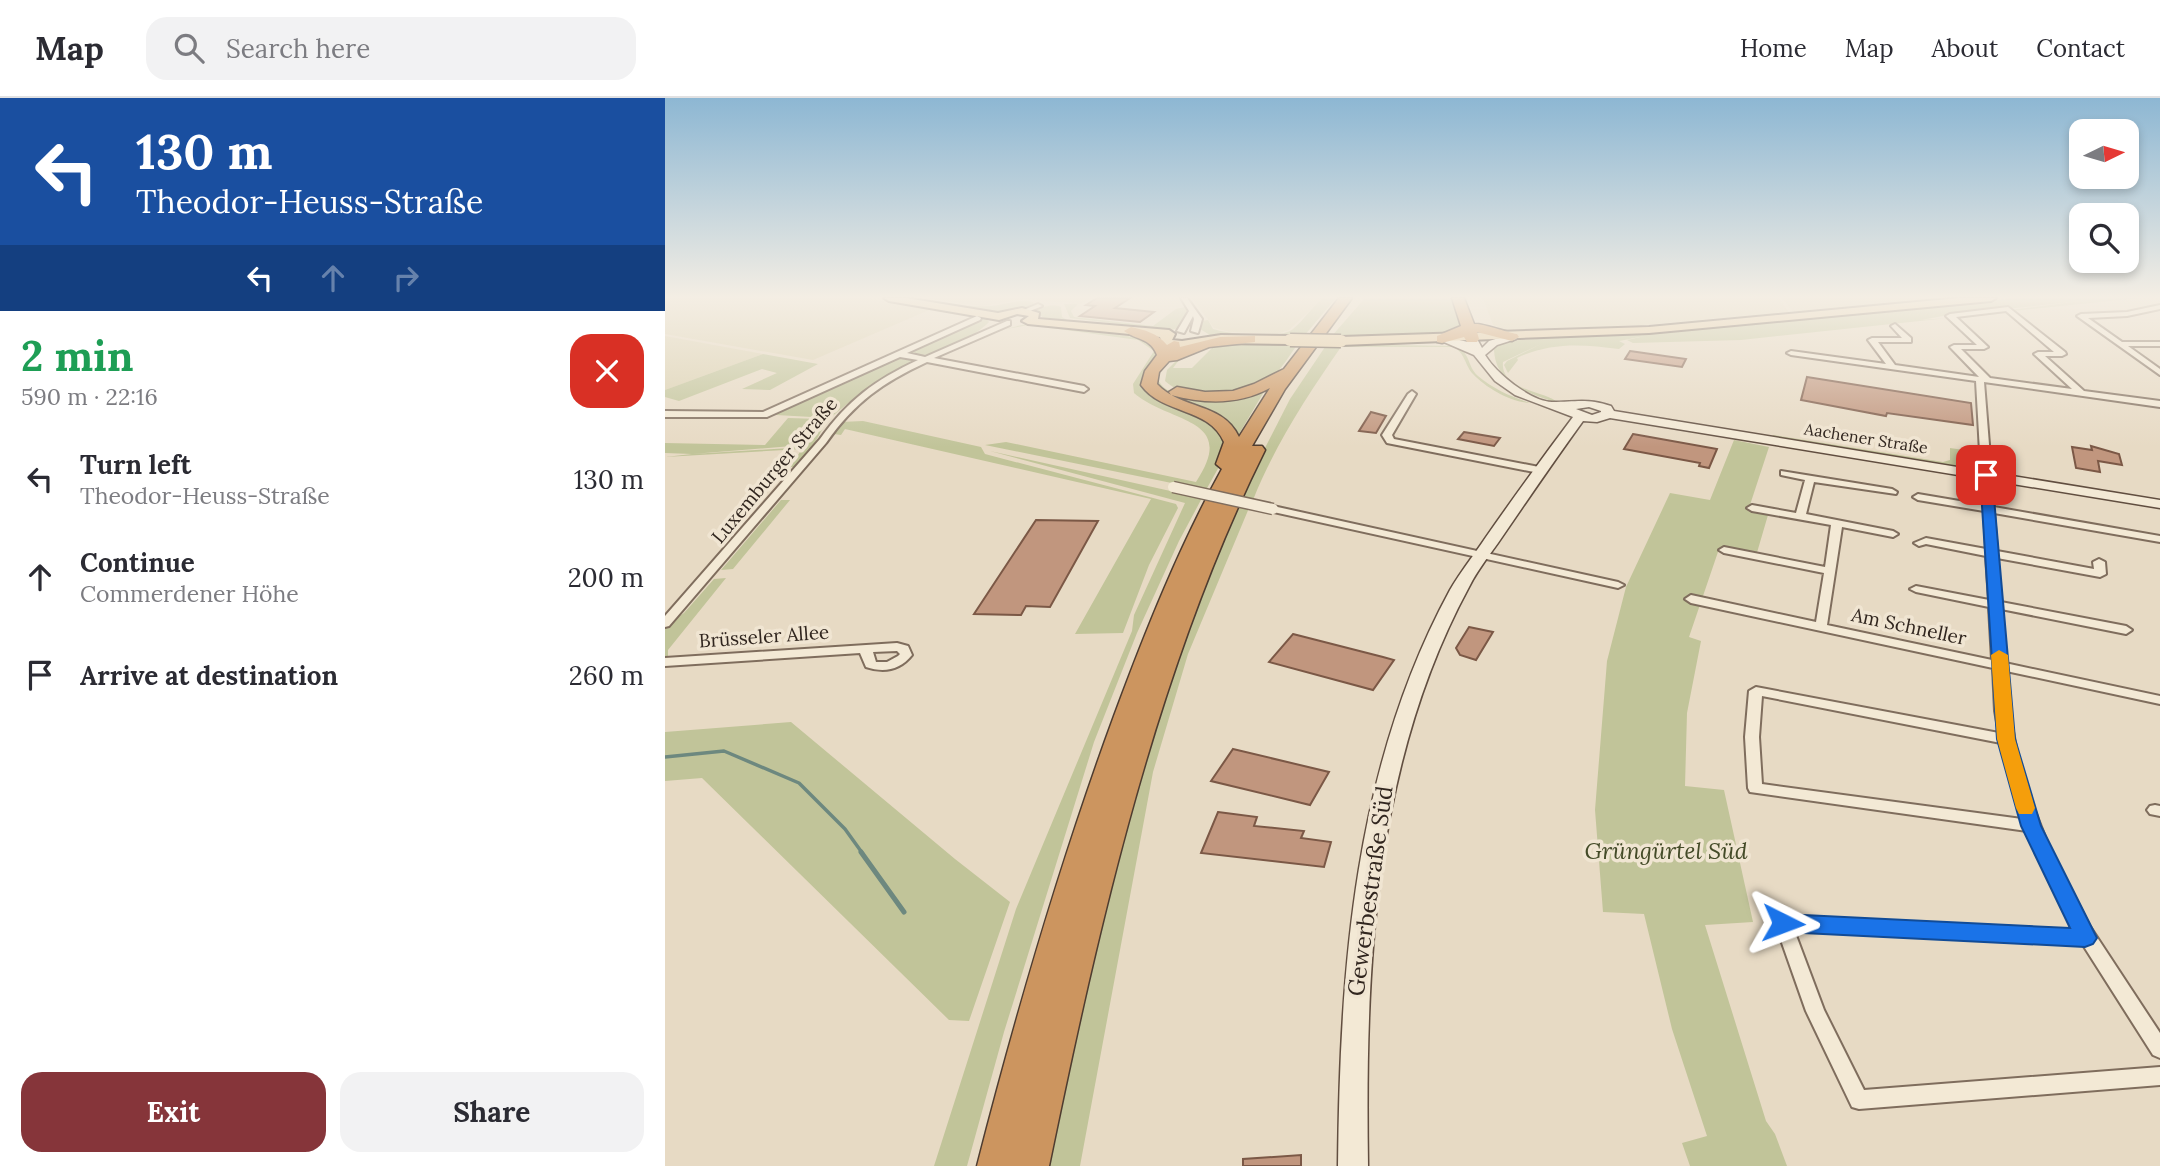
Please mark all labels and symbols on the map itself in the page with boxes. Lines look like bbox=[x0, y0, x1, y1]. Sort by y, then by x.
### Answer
north arrow bbox=[2069, 119, 2139, 189]
street label: Luxemburger Straße bbox=[706, 392, 842, 548]
street label: Aachener Straße bbox=[1802, 418, 1930, 458]
pin bbox=[1956, 445, 2016, 505]
street label: Am Schneller bbox=[1848, 602, 1969, 650]
street label: Brüsseler Allee bbox=[698, 619, 830, 653]
street label: Gewerbestraße Süd bbox=[1340, 784, 1399, 998]
park label: Grüngürtel Süd bbox=[1585, 836, 1748, 865]
position arrow bbox=[1746, 886, 1820, 960]

